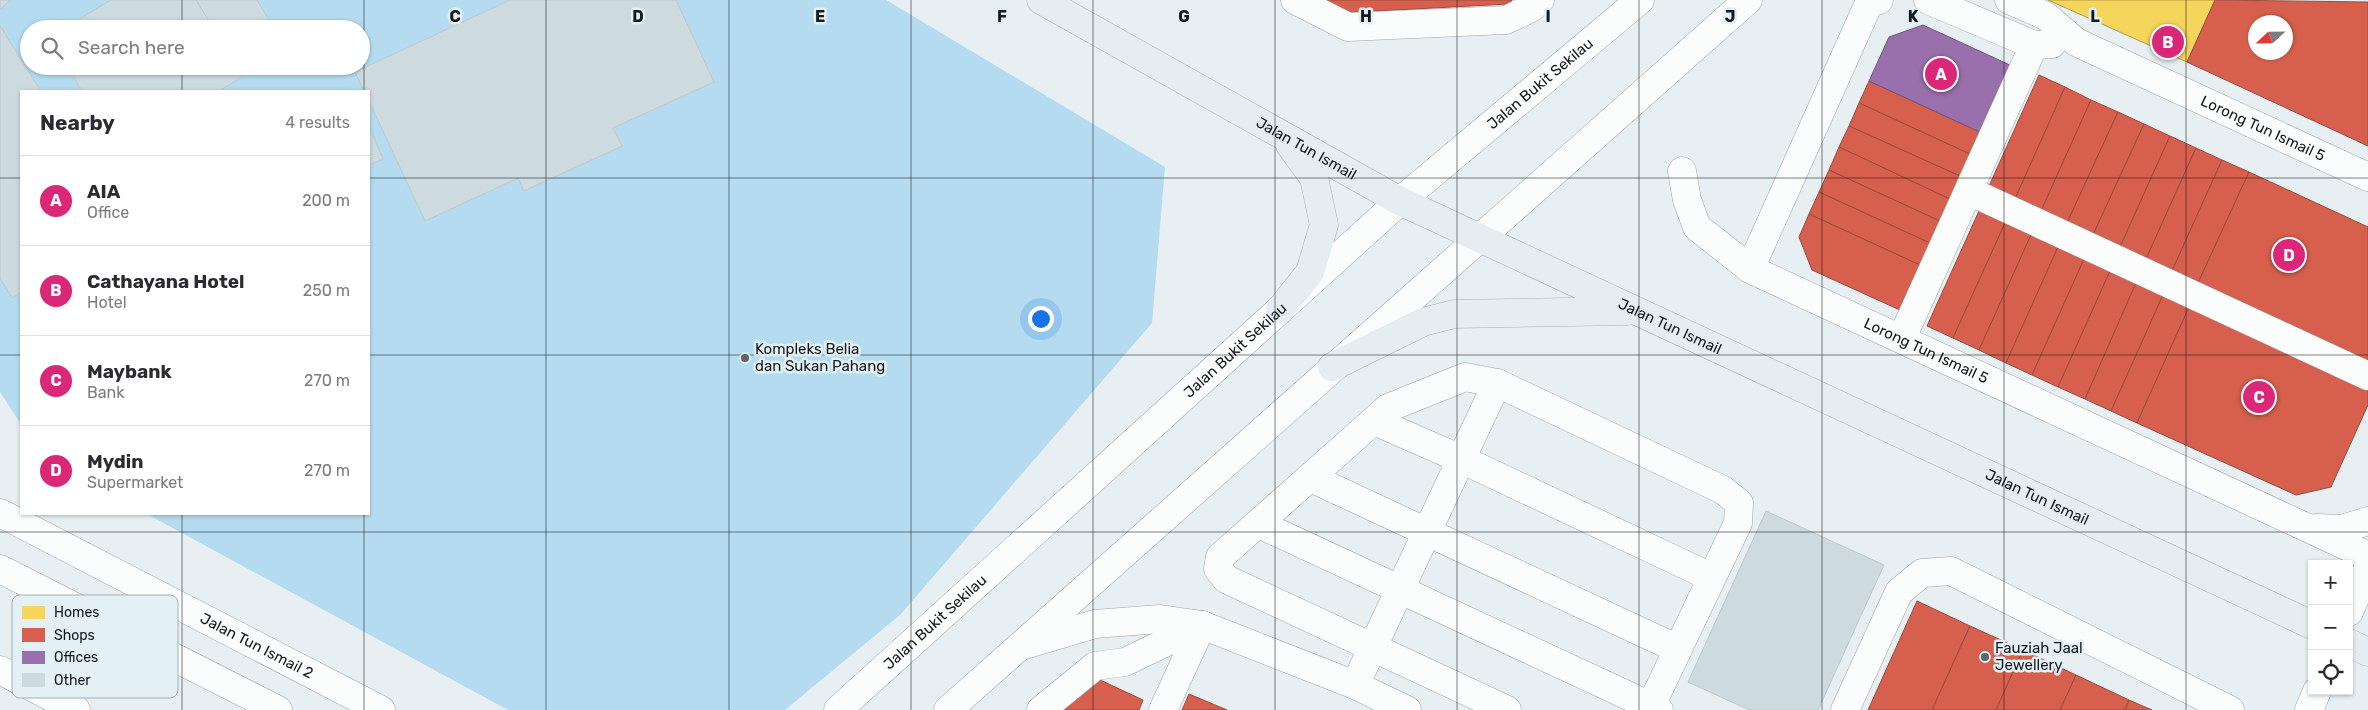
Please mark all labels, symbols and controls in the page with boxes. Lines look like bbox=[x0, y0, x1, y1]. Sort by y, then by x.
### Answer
text: C bbox=[449, 7, 461, 26]
text: D bbox=[632, 7, 644, 26]
text: E bbox=[815, 7, 825, 26]
text: F bbox=[997, 7, 1007, 26]
text: G bbox=[1178, 7, 1190, 26]
text: H bbox=[1360, 7, 1372, 26]
text: I bbox=[1545, 7, 1551, 26]
text: J bbox=[1725, 7, 1735, 26]
text: K bbox=[1908, 7, 1919, 26]
text: L bbox=[2090, 7, 2100, 26]
north arrow bbox=[2248, 15, 2293, 60]
search box bbox=[20, 20, 370, 75]
pin: B bbox=[2152, 23, 2184, 61]
icon: search bbox=[38, 34, 66, 62]
street label: Jalan Bukit Sekilau bbox=[1484, 34, 1597, 133]
text: Search here bbox=[78, 36, 185, 59]
pin: A bbox=[1925, 55, 1957, 93]
street label: Lorong Tun Ismail 5 bbox=[2198, 92, 2328, 165]
text: Nearby bbox=[40, 110, 115, 135]
text: 4 results bbox=[285, 113, 350, 132]
street label: Jalan Tun Ismail bbox=[1253, 113, 1360, 184]
text: AIA bbox=[87, 180, 120, 203]
text: A bbox=[50, 191, 62, 210]
text: 200 m bbox=[302, 191, 350, 210]
text: Office bbox=[87, 203, 129, 222]
pin: D bbox=[2273, 236, 2305, 274]
text: Cathayana Hotel bbox=[87, 270, 245, 293]
text: B bbox=[50, 281, 62, 300]
text: 250 m bbox=[303, 281, 350, 300]
text: Hotel bbox=[87, 293, 127, 312]
street label: Jalan Tun Ismail bbox=[1615, 295, 1724, 358]
street label: Jalan Bukit Sekilau bbox=[1180, 299, 1290, 401]
your location bbox=[1028, 306, 1054, 332]
street label: Lorong Tun Ismail 5 bbox=[1861, 314, 1991, 387]
place label: Kompleks Belia dan Sukan Pahang bbox=[755, 340, 885, 375]
marker: Kompleks Belia dan Sukan Pahang bbox=[739, 352, 751, 364]
text: Maybank bbox=[87, 360, 172, 383]
text: C bbox=[50, 371, 62, 390]
text: 270 m bbox=[304, 371, 350, 390]
pin: C bbox=[2243, 378, 2275, 416]
text: Bank bbox=[87, 383, 124, 402]
text: Mydin bbox=[87, 450, 143, 473]
text: D bbox=[50, 461, 62, 480]
text: 270 m bbox=[304, 461, 350, 480]
street label: Jalan Tun Ismail bbox=[1982, 465, 2092, 529]
text: Supermarket bbox=[87, 473, 183, 492]
map controls bbox=[2308, 560, 2353, 695]
button: + bbox=[2308, 560, 2353, 605]
street label: Jalan Bukit Sekilau bbox=[880, 571, 990, 673]
legend bbox=[12, 595, 178, 698]
text: Homes bbox=[54, 604, 99, 621]
button: − bbox=[2308, 605, 2353, 650]
street label: Jalan Tun Ismail 2 bbox=[197, 609, 316, 682]
text: Shops bbox=[54, 627, 95, 644]
place label: Fauziah Jaal Jewellery bbox=[1995, 639, 2083, 674]
text: Offices bbox=[54, 649, 98, 666]
button: locate bbox=[2308, 650, 2353, 695]
marker: Fauziah Jaal Jewellery bbox=[1979, 651, 1991, 663]
text: Other bbox=[54, 672, 91, 689]

